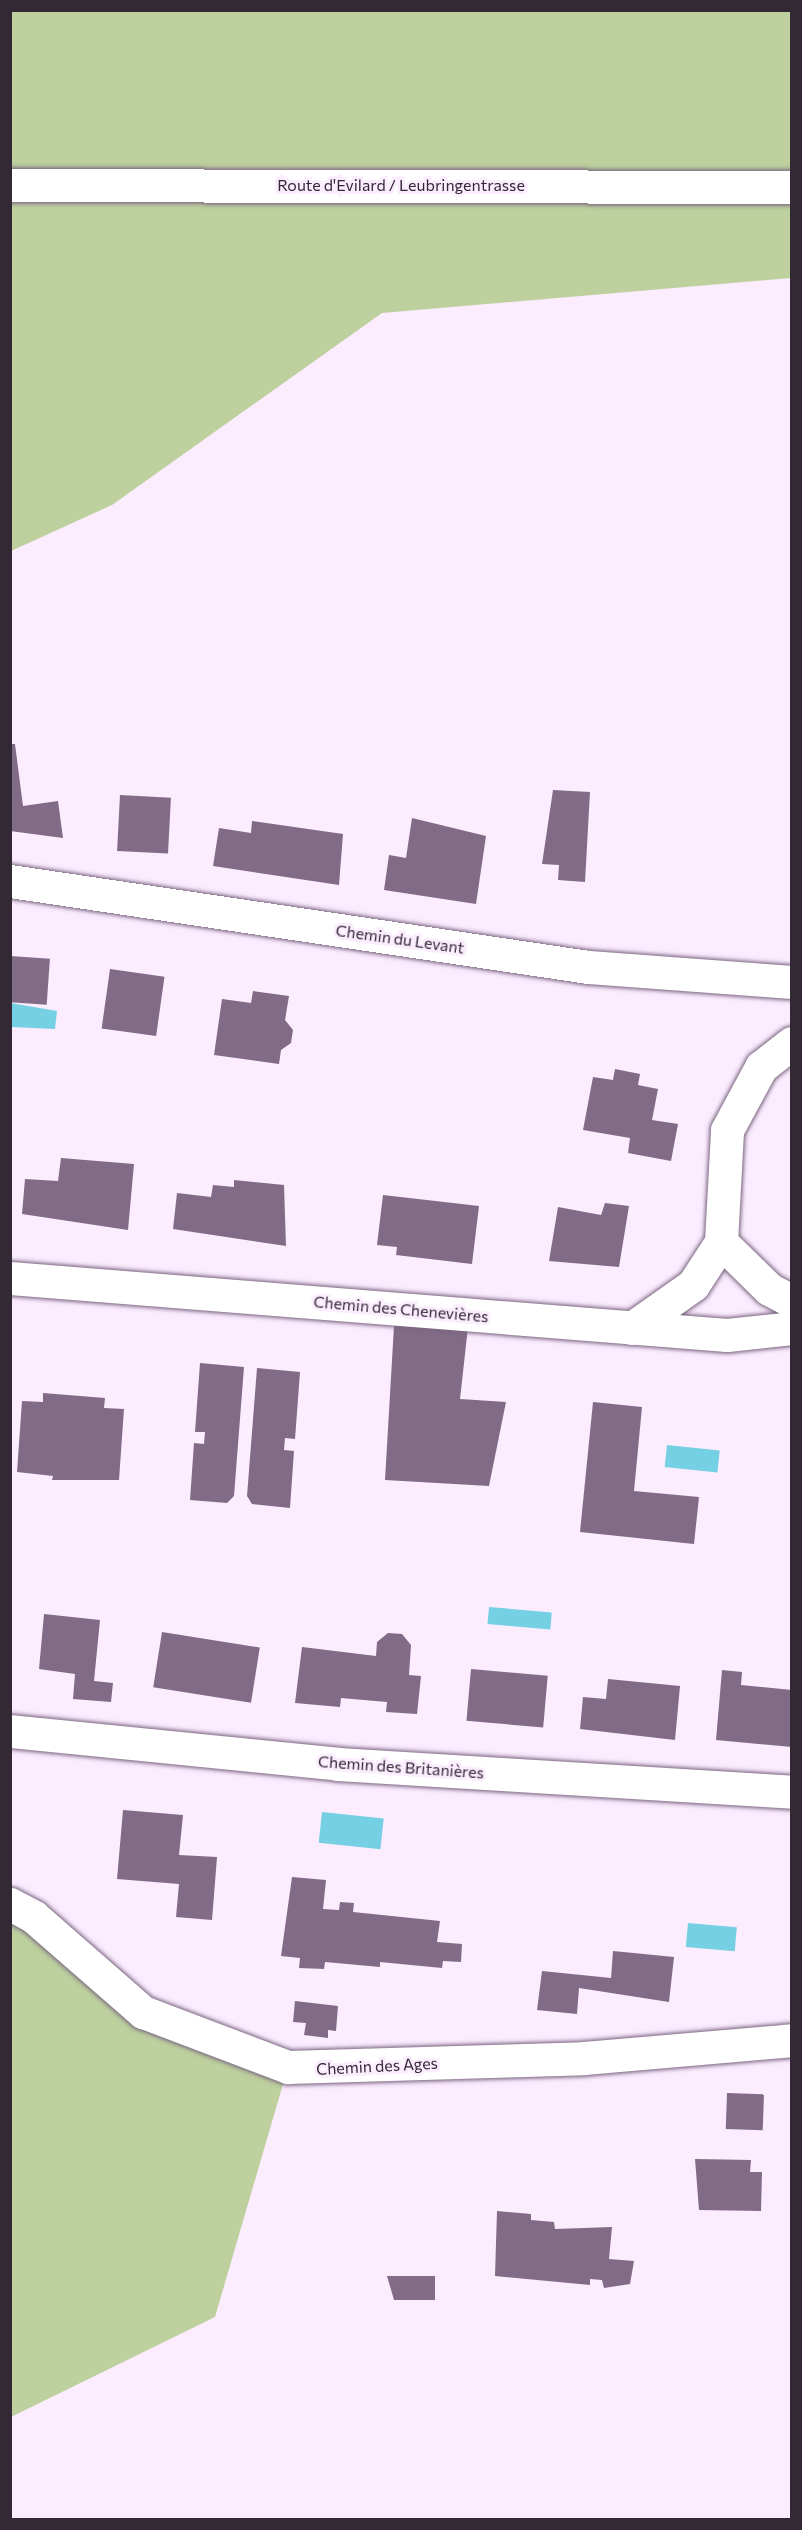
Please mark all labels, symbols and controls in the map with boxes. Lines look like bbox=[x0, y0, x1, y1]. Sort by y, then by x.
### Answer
street label: Route d'Evilard / Leubringentrasse bbox=[277, 175, 525, 195]
street label: Chemin du Levant bbox=[334, 920, 466, 958]
street label: Chemin des Chenevières bbox=[313, 1292, 489, 1326]
street label: Chemin des Britanières bbox=[317, 1752, 485, 1782]
street label: Chemin des Ages bbox=[316, 2053, 438, 2079]

